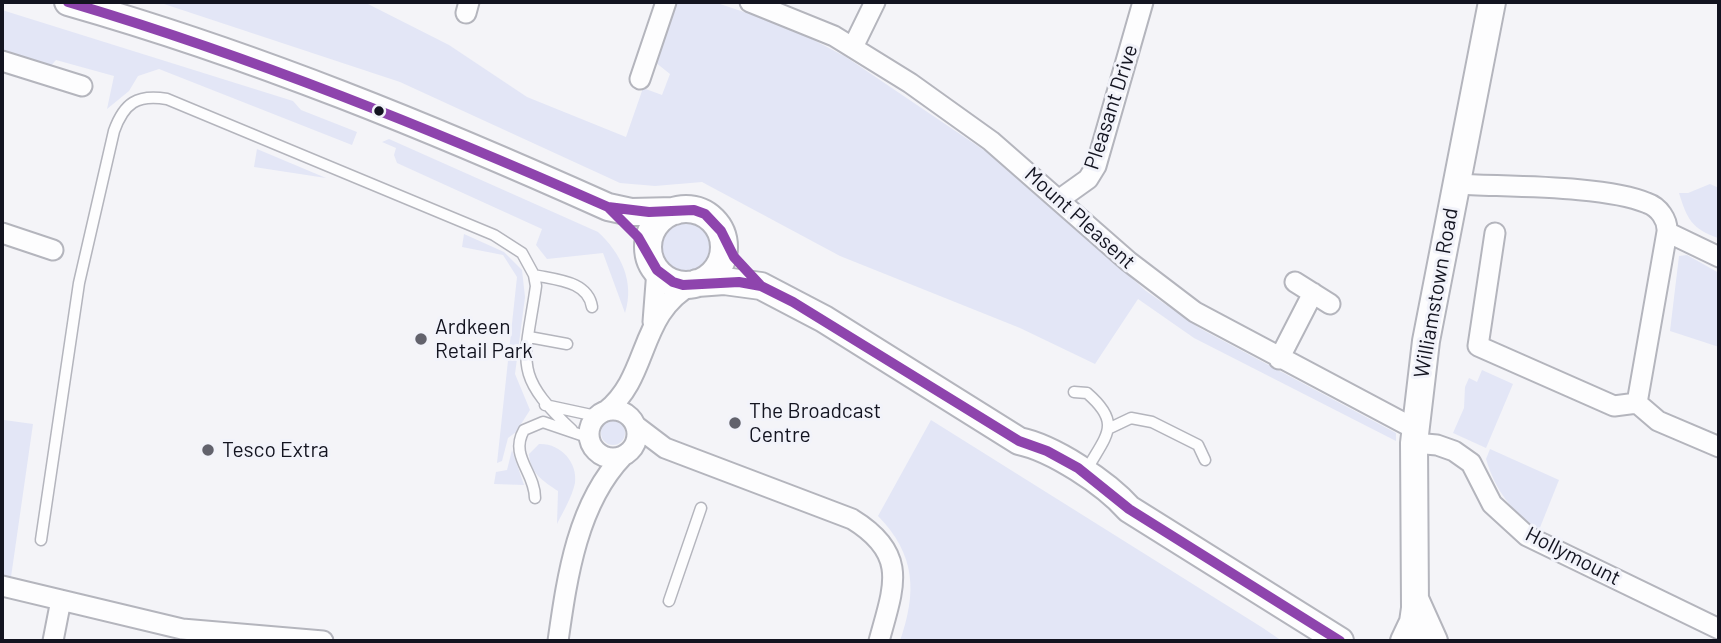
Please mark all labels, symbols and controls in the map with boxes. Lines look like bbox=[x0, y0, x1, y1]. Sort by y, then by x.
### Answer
street label: Pleasant Drive bbox=[1079, 41, 1143, 173]
unlabelled marker bbox=[372, 104, 386, 118]
street label: Mount Pleasent bbox=[1019, 162, 1141, 274]
street label: Williamstown Road bbox=[1409, 206, 1463, 380]
place label: Ardkeen Retail Park bbox=[435, 314, 533, 364]
marker: Ardkeen Retail Park bbox=[413, 331, 429, 347]
place label: The Broadcast Centre bbox=[749, 398, 881, 448]
marker: The Broadcast Centre bbox=[727, 415, 743, 431]
place label: Tesco Extra bbox=[222, 437, 329, 463]
marker: Tesco Extra bbox=[200, 442, 216, 458]
street label: Hollymount bbox=[1521, 521, 1625, 591]

